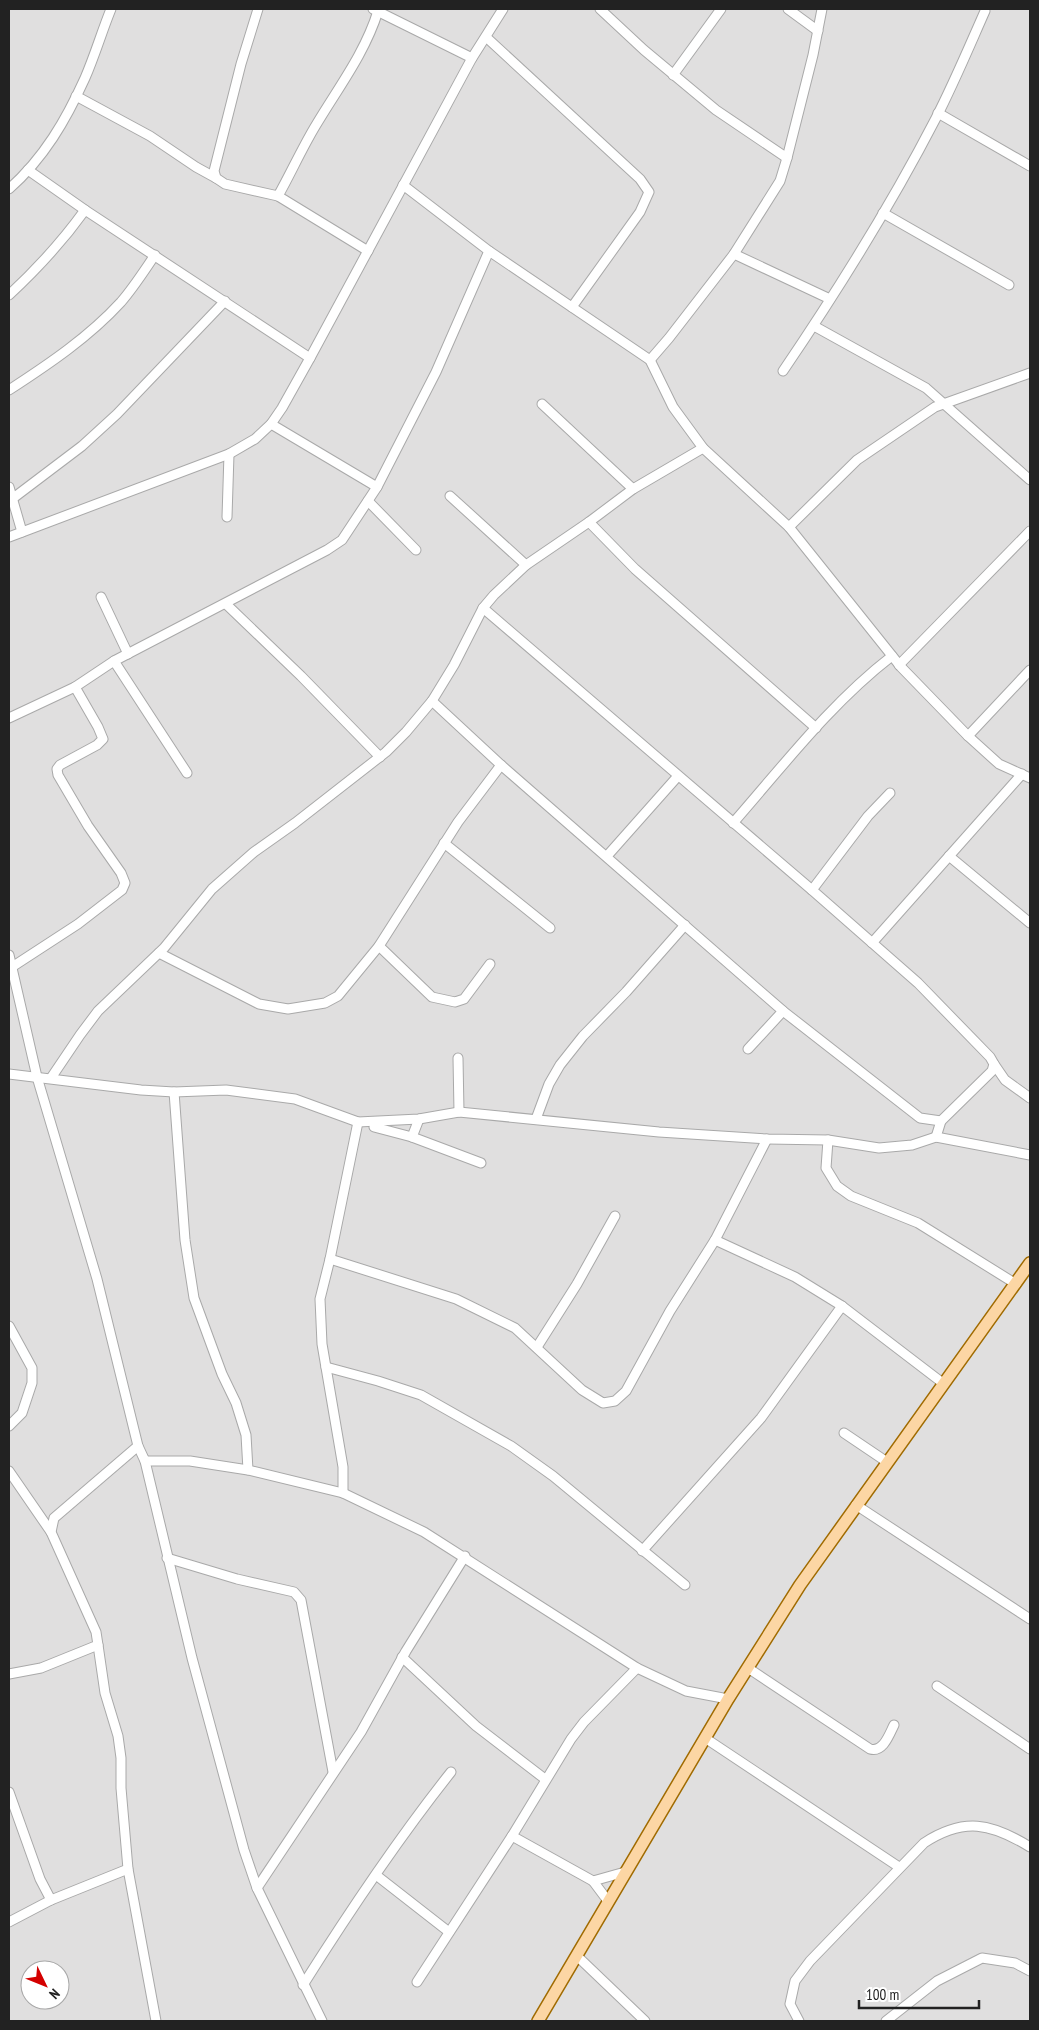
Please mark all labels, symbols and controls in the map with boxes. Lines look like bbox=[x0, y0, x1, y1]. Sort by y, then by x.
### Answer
north arrow bbox=[20, 1960, 70, 2010]
scale bar bbox=[859, 1978, 979, 2010]
text: N bbox=[45, 1985, 64, 2003]
text: 100 m bbox=[866, 1985, 899, 2004]

